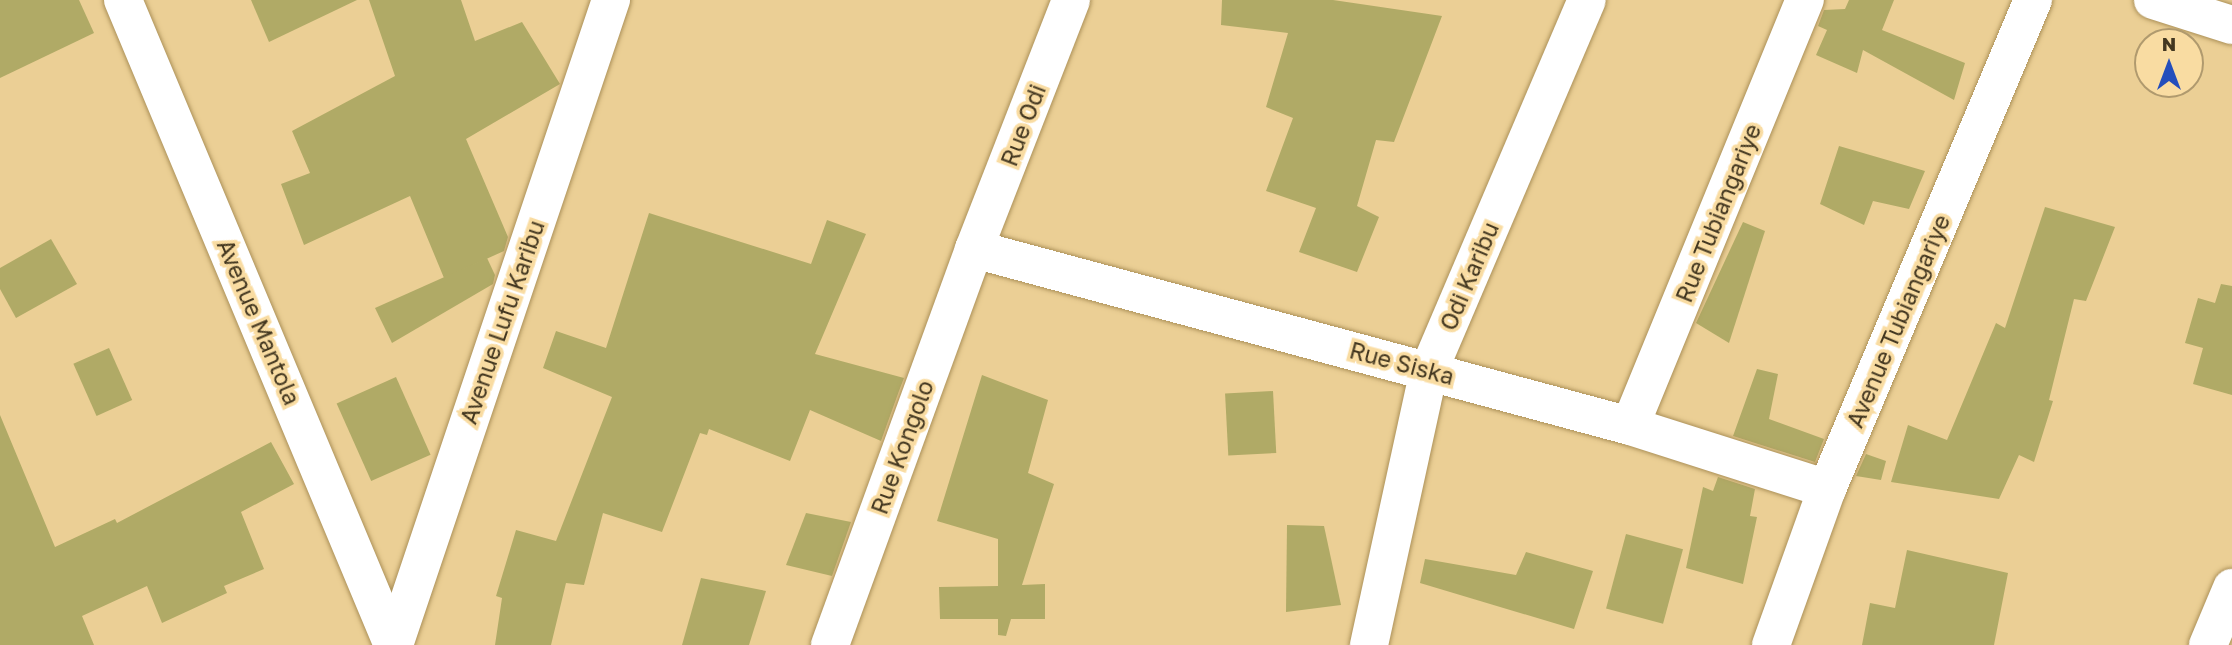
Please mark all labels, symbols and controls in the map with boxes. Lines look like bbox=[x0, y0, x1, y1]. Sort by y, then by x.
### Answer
north arrow bbox=[2134, 28, 2204, 98]
text: N bbox=[2162, 32, 2176, 55]
street label: Rue Odi bbox=[995, 80, 1051, 170]
street label: Rue Tubiangariye bbox=[1670, 120, 1766, 306]
street label: Avenue Tubiangariye bbox=[1841, 210, 1955, 432]
street label: Avenue Lufu Karibu bbox=[454, 217, 550, 427]
street label: Odi Karibu bbox=[1434, 218, 1504, 334]
street label: Avenue Mantola bbox=[212, 235, 306, 409]
street label: Rue Siska bbox=[1347, 336, 1457, 390]
street label: Rue Kongolo bbox=[865, 376, 939, 518]

